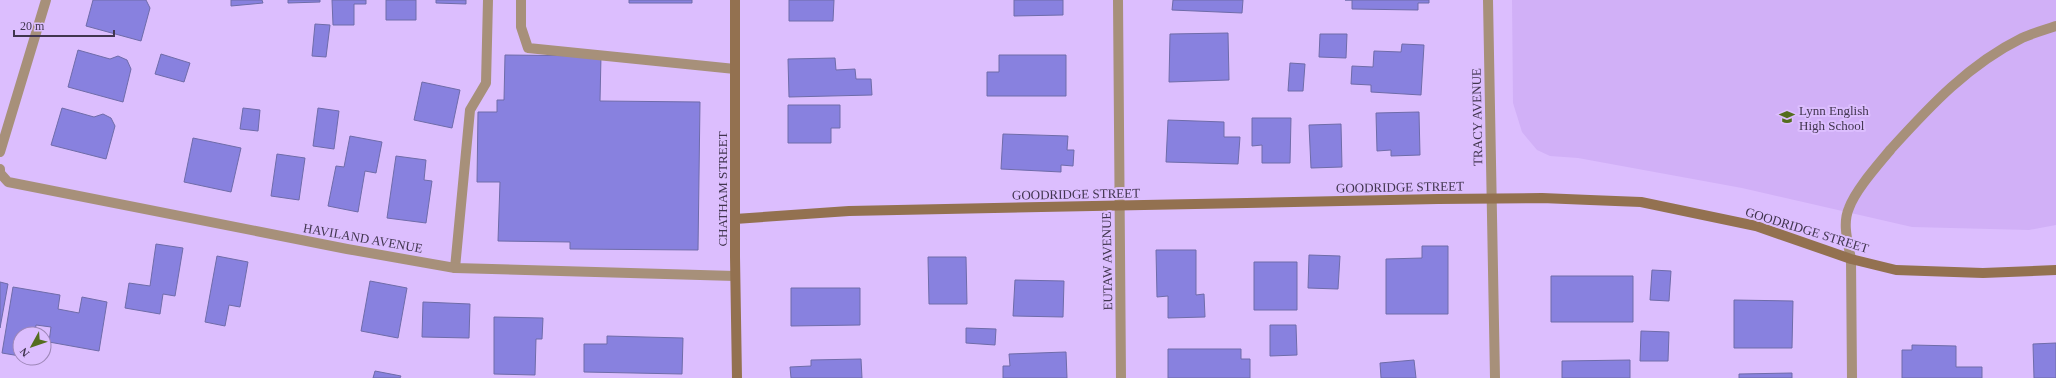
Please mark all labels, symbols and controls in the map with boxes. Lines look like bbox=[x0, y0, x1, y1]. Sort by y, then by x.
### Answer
scale bar bbox=[14, 12, 114, 38]
text: 20 m bbox=[20, 19, 45, 33]
street label: TRACY AVENUE bbox=[1469, 68, 1485, 166]
place label: Lynn English High School bbox=[1799, 103, 1869, 133]
school or university icon: Lynn English High School bbox=[1778, 108, 1796, 126]
street label: CHATHAM STREET bbox=[715, 131, 730, 247]
street label: GOODRIDGE STREET bbox=[1336, 178, 1464, 196]
street label: GOODRIDGE STREET bbox=[1012, 185, 1140, 203]
street label: GOODRIDGE STREET bbox=[1744, 204, 1871, 256]
street label: EUTAW AVENUE bbox=[1099, 211, 1115, 311]
street label: HAVILAND AVENUE bbox=[302, 220, 424, 256]
north arrow bbox=[12, 326, 52, 366]
text: N bbox=[17, 345, 31, 359]

